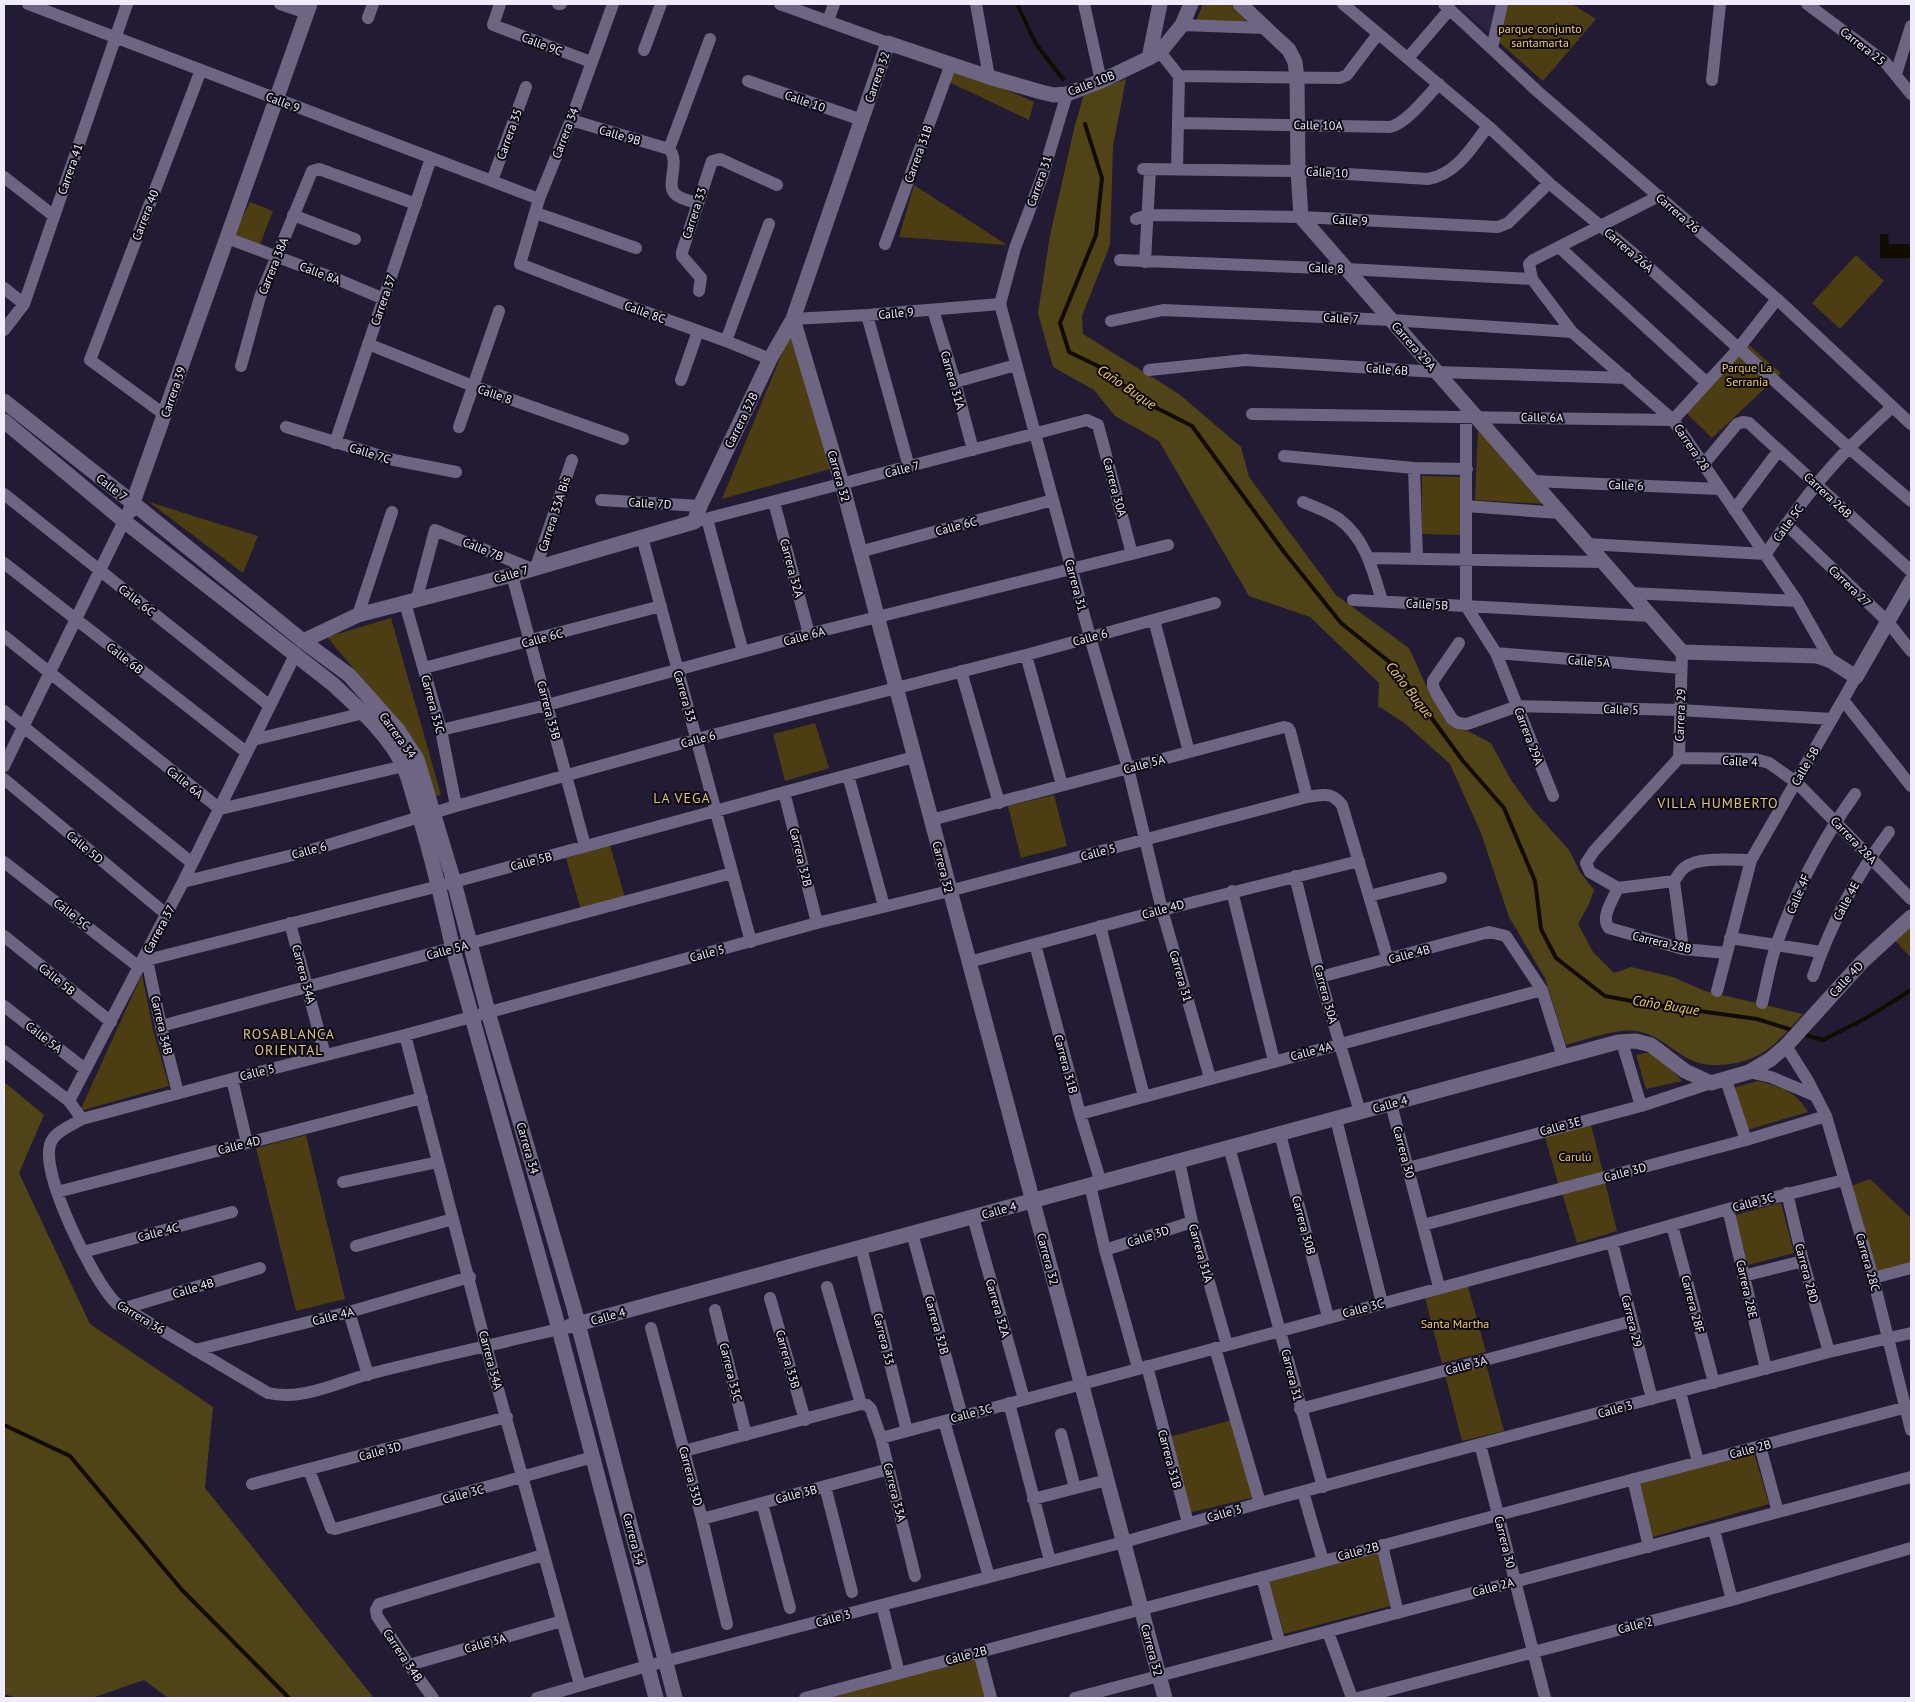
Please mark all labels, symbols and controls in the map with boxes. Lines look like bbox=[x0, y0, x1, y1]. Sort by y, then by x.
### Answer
park label: parque conjunto santamarta bbox=[1498, 21, 1582, 50]
street label: Carrera 25 bbox=[1837, 24, 1889, 68]
street label: Calle 9C bbox=[520, 29, 565, 59]
street label: Carrera 32 bbox=[861, 49, 893, 105]
street label: Calle 10B bbox=[1065, 67, 1117, 99]
street label: Calle 10 bbox=[783, 87, 828, 115]
street label: Calle 9 bbox=[264, 89, 302, 115]
street label: Carrera 34 bbox=[548, 105, 582, 161]
street label: Carrera 35 bbox=[493, 106, 525, 162]
street label: Calle 10A bbox=[1293, 117, 1343, 133]
street label: Calle 9B bbox=[598, 122, 642, 148]
street label: Carrera 31B bbox=[901, 123, 935, 185]
street label: Carrera 41 bbox=[54, 141, 86, 197]
street label: Carrera 31 bbox=[1023, 153, 1055, 209]
street label: Calle 10 bbox=[1306, 163, 1349, 181]
street label: Carrera 33 bbox=[679, 185, 709, 241]
street label: Carrera 40 bbox=[128, 187, 162, 243]
street label: Carrera 26 bbox=[1653, 190, 1703, 236]
street label: Calle 9 bbox=[1332, 212, 1368, 228]
street label: Carrera 26A bbox=[1601, 225, 1657, 275]
street label: Carrera 38A bbox=[255, 235, 291, 297]
street label: Calle 8A bbox=[297, 258, 343, 288]
street label: Calle 8 bbox=[1308, 260, 1344, 276]
street label: Carrera 37 bbox=[367, 272, 399, 328]
street label: Calle 8C bbox=[623, 298, 668, 326]
street label: Calle 9 bbox=[878, 304, 914, 322]
street label: Calle 7 bbox=[1323, 310, 1359, 326]
street label: Carrera 29A bbox=[1389, 318, 1439, 374]
street label: Carrera 31A bbox=[937, 349, 969, 411]
street label: Calle 6B bbox=[1365, 360, 1409, 378]
park label: Parque La Serrania bbox=[1722, 360, 1772, 389]
water label: Caño Buque bbox=[1094, 361, 1160, 414]
street label: Carrera 39 bbox=[157, 364, 189, 420]
street label: Calle 8 bbox=[476, 381, 514, 407]
street label: Carrera 32B bbox=[721, 390, 761, 450]
street label: Calle 6A bbox=[1521, 409, 1563, 425]
street label: Carrera 28 bbox=[1671, 421, 1713, 473]
street label: Calle 7C bbox=[348, 440, 392, 466]
street label: Carrera 32 bbox=[824, 448, 854, 504]
street label: Carrera 30A bbox=[1100, 456, 1130, 518]
street label: Calle 7 bbox=[883, 457, 921, 481]
street label: Carrera 26B bbox=[1801, 469, 1855, 521]
street label: Calle 7 bbox=[93, 470, 131, 504]
street label: Carrera 33A Bis bbox=[535, 475, 573, 553]
street label: Calle 6 bbox=[1608, 477, 1644, 493]
street label: Calle 7D bbox=[628, 494, 672, 512]
street label: Calle 5C bbox=[1769, 501, 1807, 545]
street label: Calle 6C bbox=[934, 513, 979, 539]
street label: Calle 7B bbox=[461, 534, 505, 564]
street label: Carrera 32A bbox=[777, 537, 807, 599]
street label: Carrera 31 bbox=[1062, 557, 1090, 613]
street label: Calle 7 bbox=[492, 562, 530, 586]
street label: Carrera 27 bbox=[1826, 562, 1874, 610]
street label: Calle 6C bbox=[116, 581, 158, 619]
street label: Calle 5B bbox=[1405, 595, 1449, 613]
street label: Calle 6A bbox=[782, 623, 826, 649]
street label: Calle 6C bbox=[520, 625, 565, 651]
street label: Calle 6 bbox=[1071, 625, 1109, 649]
street label: Calle 6B bbox=[104, 639, 146, 677]
street label: Calle 5A bbox=[1567, 652, 1611, 670]
water label: Caño Buque bbox=[1382, 658, 1438, 723]
street label: Carrera 33 bbox=[670, 668, 700, 724]
street label: Carrera 33C bbox=[418, 673, 448, 735]
street label: Carrera 33B bbox=[534, 679, 564, 741]
street label: Carrera 29 bbox=[1672, 688, 1688, 742]
street label: Calle 5 bbox=[1603, 701, 1639, 717]
street label: Carrera 29A bbox=[1511, 705, 1547, 767]
street label: Carrera 34 bbox=[376, 709, 420, 761]
street label: Calle 6 bbox=[679, 727, 717, 751]
street label: Calle 5B bbox=[1788, 744, 1822, 788]
street label: Calle 5A bbox=[1122, 751, 1166, 777]
street label: Calle 4 bbox=[1722, 753, 1759, 769]
street label: Calle 6A bbox=[164, 763, 206, 801]
district label: LA VEGA bbox=[653, 789, 711, 807]
district label: VILLA HUMBERTO bbox=[1656, 794, 1779, 812]
street label: Carrera 28A bbox=[1828, 813, 1880, 867]
street label: Carrera 32B bbox=[786, 826, 816, 888]
street label: Calle 5D bbox=[64, 827, 107, 867]
street label: Calle 6 bbox=[290, 838, 328, 862]
street label: Carrera 32 bbox=[929, 839, 957, 895]
street label: Calle 5 bbox=[1079, 840, 1117, 864]
street label: Calle 5B bbox=[509, 848, 553, 874]
street label: Calle 4F bbox=[1783, 872, 1813, 916]
street label: Calle 4E bbox=[1830, 879, 1862, 923]
street label: Calle 5C bbox=[51, 895, 93, 933]
street label: Calle 4D bbox=[1140, 896, 1186, 922]
street label: Carrera 37 bbox=[140, 902, 178, 956]
street label: Carrera 28B bbox=[1631, 928, 1693, 956]
street label: Calle 5A bbox=[425, 937, 469, 963]
street label: Calle 5 bbox=[688, 941, 726, 965]
street label: Calle 4B bbox=[1387, 941, 1431, 967]
street label: Carrera 34A bbox=[289, 943, 319, 1005]
street label: Carrera 31 bbox=[1166, 948, 1196, 1004]
street label: Calle 4D bbox=[1826, 958, 1866, 1000]
street label: Calle 5B bbox=[36, 960, 78, 998]
street label: Carrera 30A bbox=[1311, 963, 1341, 1025]
water label: Caño Buque bbox=[1631, 991, 1701, 1019]
street label: Carrera 34B bbox=[148, 994, 176, 1056]
street label: Calle 5A bbox=[23, 1018, 65, 1056]
district label: ROSABLANCA ORIENTAL bbox=[243, 1025, 335, 1059]
street label: Carrera 31B bbox=[1051, 1033, 1081, 1095]
street label: Calle 4A bbox=[1289, 1038, 1333, 1064]
street label: Calle 5 bbox=[238, 1060, 276, 1084]
street label: Calle 4 bbox=[1371, 1092, 1410, 1116]
street label: Calle 3E bbox=[1538, 1113, 1582, 1139]
street label: Carrera 34 bbox=[513, 1120, 543, 1176]
street label: Carrera 30 bbox=[1390, 1124, 1418, 1180]
street label: Calle 4D bbox=[216, 1132, 262, 1158]
park label: Carulú bbox=[1558, 1149, 1592, 1164]
street label: Calle 3D bbox=[1602, 1159, 1648, 1185]
street label: Calle 3C bbox=[1731, 1189, 1776, 1215]
street label: Carrera 30B bbox=[1289, 1194, 1319, 1256]
street label: Calle 4 bbox=[980, 1198, 1019, 1222]
street label: Calle 4C bbox=[136, 1219, 181, 1245]
street label: Calle 3D bbox=[1125, 1222, 1171, 1250]
street label: Carrera 31A bbox=[1185, 1222, 1217, 1284]
street label: Carrera 32 bbox=[1034, 1231, 1062, 1287]
street label: Carrera 28C bbox=[1853, 1231, 1884, 1293]
street label: Carrera 28D bbox=[1792, 1242, 1822, 1305]
street label: Carrera 28E bbox=[1733, 1258, 1761, 1320]
street label: Carrera 28F bbox=[1678, 1273, 1708, 1335]
street label: Calle 4B bbox=[171, 1275, 215, 1301]
street label: Carrera 32A bbox=[982, 1277, 1014, 1339]
street label: Carrera 29 bbox=[1618, 1293, 1646, 1349]
street label: Carrera 32B bbox=[921, 1294, 953, 1356]
street label: Calle 3C bbox=[1341, 1295, 1386, 1321]
street label: Carrera 36 bbox=[114, 1297, 168, 1337]
street label: Calle 4A bbox=[311, 1304, 355, 1328]
street label: Calle 4 bbox=[589, 1304, 628, 1328]
street label: Carrera 33 bbox=[870, 1311, 898, 1367]
park label: Santa Martha bbox=[1421, 1316, 1489, 1331]
street label: Carrera 33B bbox=[772, 1328, 804, 1390]
street label: Carrera 34A bbox=[476, 1329, 506, 1391]
street label: Carrera 33C bbox=[716, 1341, 746, 1403]
street label: Carrera 31 bbox=[1278, 1347, 1306, 1403]
street label: Calle 3A bbox=[1444, 1352, 1488, 1378]
street label: Calle 3 bbox=[1596, 1397, 1634, 1421]
street label: Calle 3C bbox=[949, 1400, 994, 1426]
street label: Carrera 31B bbox=[1155, 1428, 1185, 1490]
street label: Calle 2B bbox=[1728, 1436, 1772, 1462]
street label: Calle 3D bbox=[357, 1438, 403, 1464]
street label: Carrera 33D bbox=[676, 1445, 706, 1508]
street label: Carrera 33A bbox=[880, 1461, 910, 1523]
street label: Calle 3C bbox=[441, 1481, 486, 1507]
street label: Calle 3B bbox=[774, 1481, 818, 1507]
street label: Calle 3 bbox=[1205, 1501, 1243, 1525]
street label: Carrera 34 bbox=[620, 1511, 648, 1567]
street label: Carrera 30 bbox=[1491, 1514, 1519, 1570]
street label: Calle 2B bbox=[1336, 1538, 1380, 1564]
street label: Calle 2A bbox=[1471, 1574, 1515, 1600]
street label: Calle 3 bbox=[814, 1606, 852, 1630]
street label: Calle 2 bbox=[1616, 1613, 1654, 1637]
street label: Carrera 32 bbox=[1138, 1622, 1166, 1678]
street label: Carrera 34B bbox=[380, 1626, 426, 1684]
street label: Calle 3A bbox=[463, 1630, 507, 1656]
street label: Calle 2B bbox=[944, 1642, 988, 1668]

